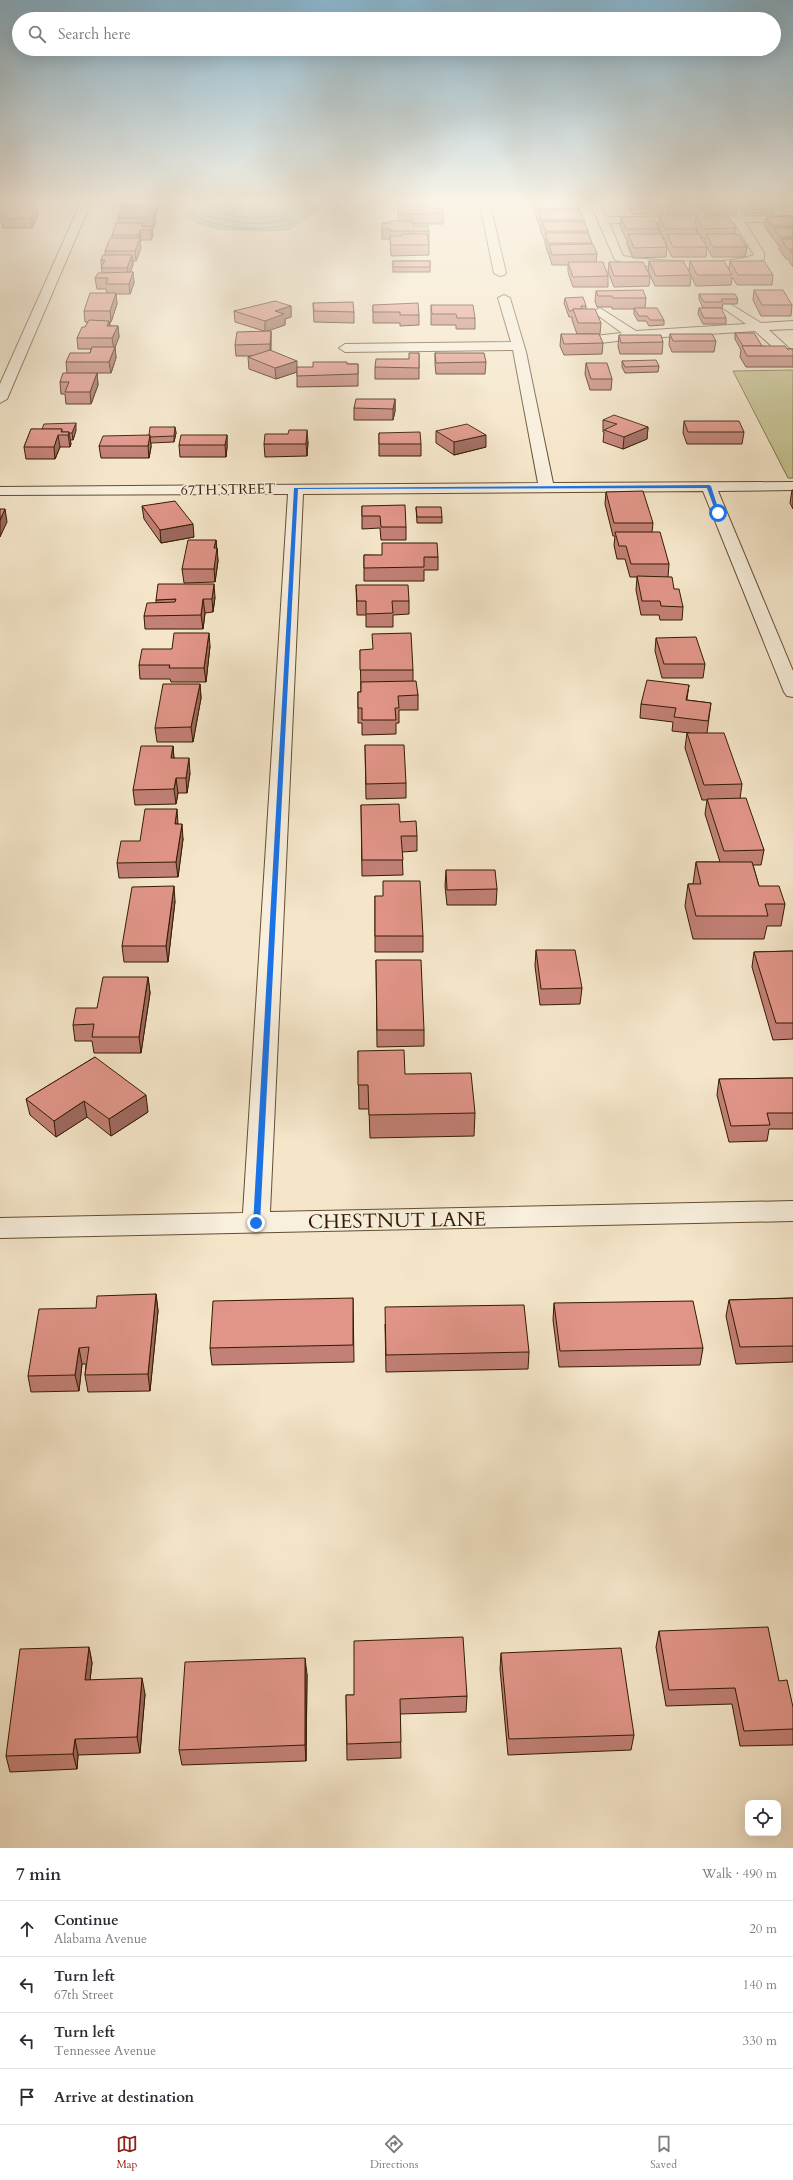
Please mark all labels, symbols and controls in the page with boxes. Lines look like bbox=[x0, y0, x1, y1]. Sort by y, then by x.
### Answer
search box bbox=[12, 12, 781, 56]
icon: search bbox=[26, 23, 48, 45]
text: Search here bbox=[58, 24, 131, 44]
street label: 67TH STREET bbox=[181, 479, 275, 500]
route start bbox=[709, 504, 727, 522]
street label: CHESTNUT LANE bbox=[308, 1205, 486, 1236]
route end bbox=[247, 1214, 265, 1232]
map controls bbox=[745, 1800, 781, 1836]
button: locate bbox=[745, 1800, 781, 1836]
text: 7 min bbox=[16, 1863, 61, 1886]
text: Walk · 490 m bbox=[702, 1865, 777, 1883]
text: Continue bbox=[54, 1910, 119, 1930]
icon: ahead bbox=[16, 1918, 38, 1940]
text: 20 m bbox=[749, 1920, 777, 1938]
text: Alabama Avenue bbox=[54, 1930, 147, 1948]
text: Turn left bbox=[54, 1966, 115, 1986]
icon: left bbox=[16, 1974, 38, 1996]
text: 140 m bbox=[743, 1976, 777, 1994]
text: 67th Street bbox=[54, 1986, 113, 2004]
text: Turn left bbox=[54, 2022, 115, 2042]
icon: left bbox=[16, 2030, 38, 2052]
text: 330 m bbox=[743, 2032, 777, 2050]
text: Tennessee Avenue bbox=[54, 2042, 156, 2060]
icon: arrive bbox=[16, 2086, 38, 2108]
text: Arrive at destination bbox=[54, 2087, 194, 2107]
tab: Map bbox=[116, 2133, 138, 2172]
tab: Directions bbox=[370, 2133, 418, 2172]
tab: Saved bbox=[650, 2133, 677, 2172]

